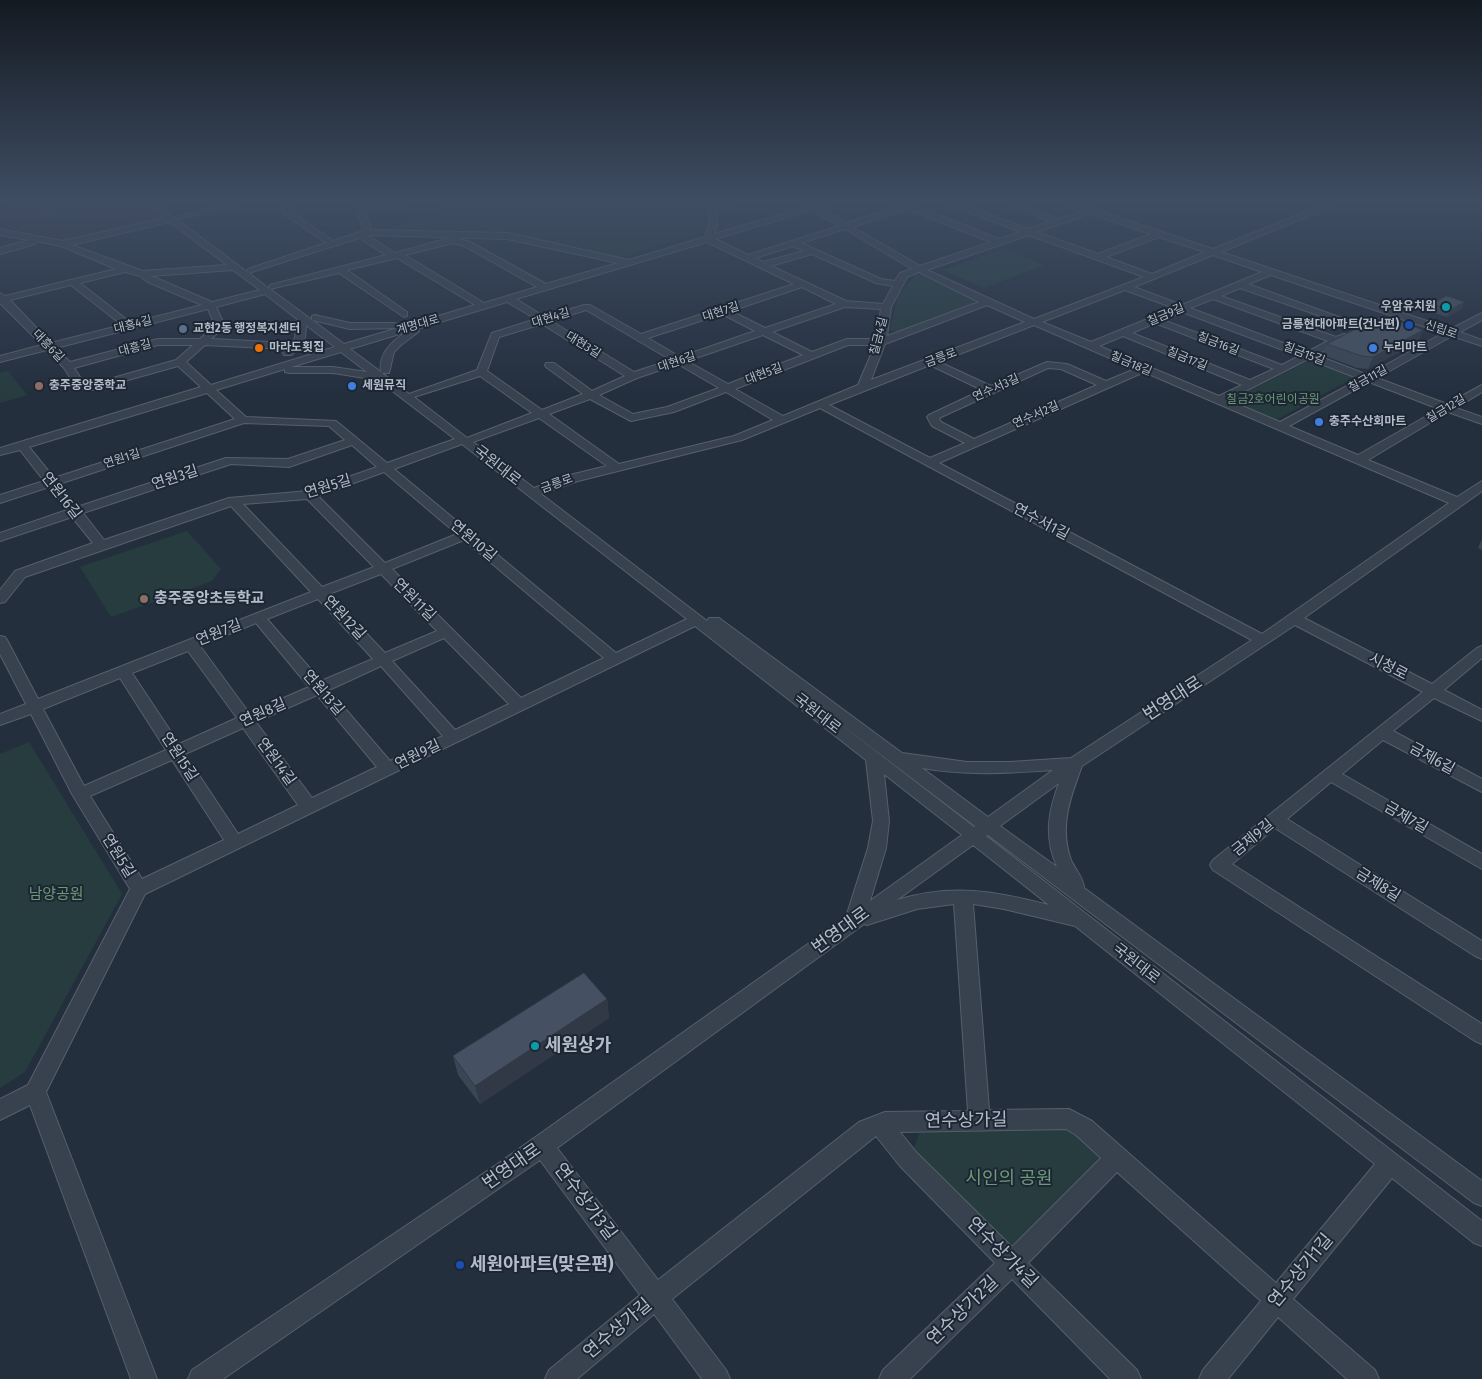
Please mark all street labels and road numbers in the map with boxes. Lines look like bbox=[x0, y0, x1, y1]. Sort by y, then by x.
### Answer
street label: 대현7길 bbox=[701, 299, 741, 325]
street label: 칠금9길 bbox=[1145, 301, 1187, 329]
street label: 대현4길 bbox=[530, 305, 572, 331]
street label: 계명대로 bbox=[395, 312, 441, 338]
street label: 대흥4길 bbox=[112, 313, 154, 337]
street label: 칠금4길 bbox=[867, 315, 891, 357]
street label: 신립로 bbox=[1423, 318, 1459, 342]
street label: 대흥6길 bbox=[29, 327, 67, 365]
street label: 대현3길 bbox=[563, 329, 603, 361]
street label: 칠금16길 bbox=[1195, 329, 1241, 359]
street label: 대흥길 bbox=[117, 337, 153, 359]
street label: 칠금15길 bbox=[1281, 340, 1327, 368]
street label: 칠금17길 bbox=[1165, 344, 1209, 374]
street label: 금릉로 bbox=[923, 345, 959, 371]
street label: 대현6길 bbox=[656, 349, 698, 375]
street label: 칠금18길 bbox=[1108, 349, 1154, 379]
street label: 대현5길 bbox=[743, 360, 785, 388]
street label: 칠금11길 bbox=[1346, 362, 1390, 396]
street label: 연수서3길 bbox=[970, 371, 1022, 405]
street label: 칠금12길 bbox=[1424, 392, 1468, 426]
street label: 연수서2길 bbox=[1010, 398, 1062, 432]
street label: 국원대로 bbox=[470, 442, 524, 490]
street label: 연원1길 bbox=[102, 446, 142, 472]
street label: 연원3길 bbox=[149, 462, 201, 494]
street label: 연원16길 bbox=[37, 469, 85, 523]
street label: 연원5길 bbox=[302, 471, 354, 503]
street label: 금릉로 bbox=[539, 472, 575, 496]
street label: 연수서1길 bbox=[1010, 500, 1072, 544]
street label: 연원10길 bbox=[446, 516, 500, 566]
street label: 연원11길 bbox=[389, 575, 439, 625]
street label: 연원12길 bbox=[319, 592, 369, 644]
street label: 연원7길 bbox=[194, 616, 244, 650]
street label: 시청로 bbox=[1365, 650, 1411, 684]
street label: 연원13길 bbox=[298, 667, 348, 719]
street label: 번영대로 bbox=[1139, 672, 1207, 726]
street label: 국원대로 bbox=[790, 690, 844, 738]
street label: 연원8길 bbox=[237, 695, 289, 731]
street label: 연원15길 bbox=[157, 729, 201, 785]
street label: 연원14길 bbox=[253, 735, 299, 789]
street label: 연원9길 bbox=[392, 736, 444, 774]
street label: 금제6길 bbox=[1406, 739, 1458, 779]
street label: 금제7길 bbox=[1381, 798, 1431, 838]
street label: 금제9길 bbox=[1228, 816, 1278, 860]
street label: 연원5길 bbox=[98, 831, 138, 881]
street label: 금제8길 bbox=[1352, 864, 1404, 906]
street label: 번영대로 bbox=[808, 903, 874, 959]
street label: 국원대로 bbox=[1109, 940, 1163, 988]
street label: 연수상가길 bbox=[924, 1109, 1008, 1133]
street label: 번영대로 bbox=[479, 1139, 545, 1195]
street label: 연수상가3길 bbox=[549, 1159, 621, 1245]
street label: 연수상가4길 bbox=[962, 1213, 1042, 1293]
street label: 연수상가1길 bbox=[1264, 1230, 1338, 1312]
street label: 연수상가2길 bbox=[923, 1272, 1003, 1350]
street label: 연수상가길 bbox=[579, 1294, 657, 1364]

